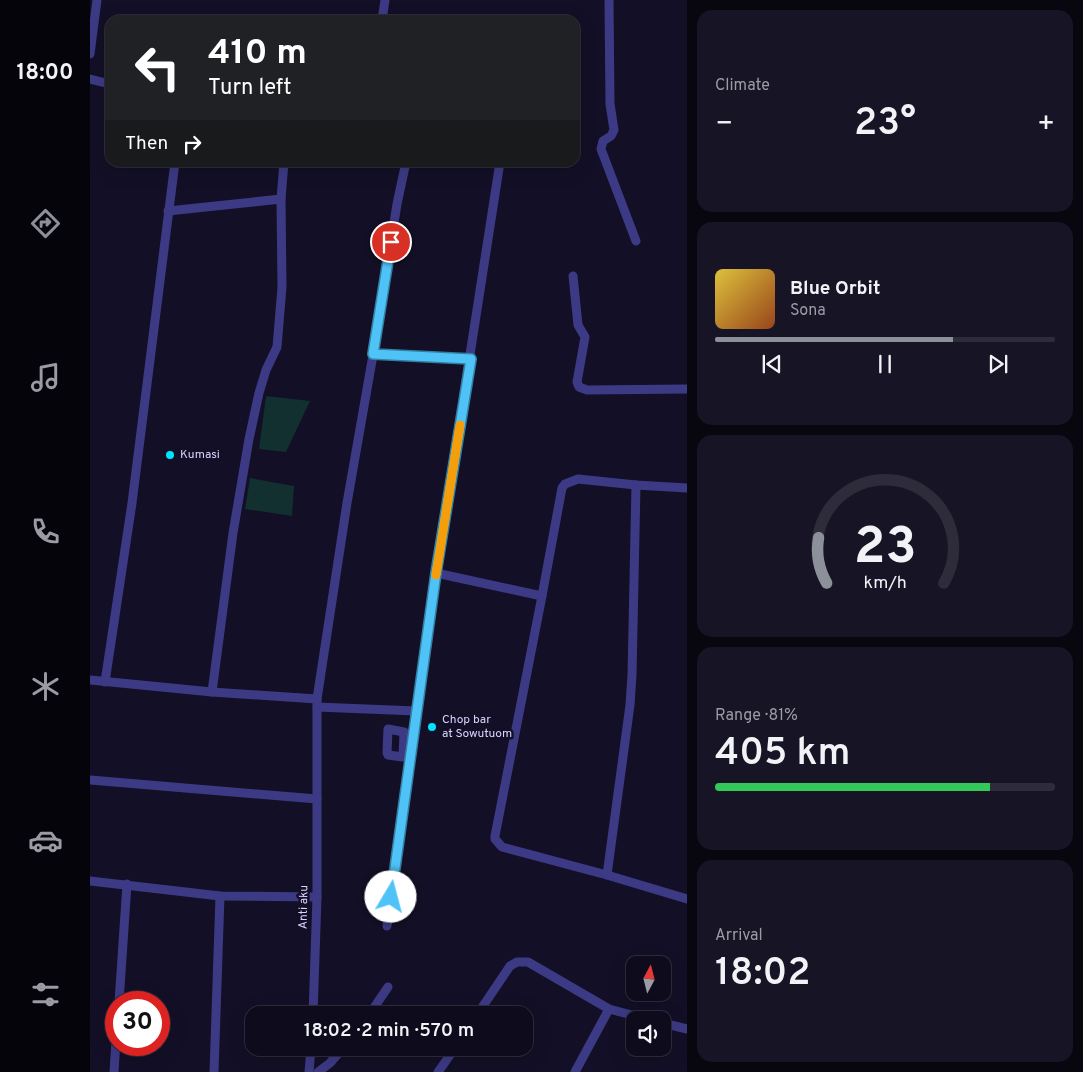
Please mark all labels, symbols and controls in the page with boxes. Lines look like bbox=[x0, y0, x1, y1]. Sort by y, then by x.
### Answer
text: 410 m bbox=[208, 32, 307, 76]
icon: left bbox=[125, 35, 190, 100]
text: 18:00 bbox=[17, 60, 74, 87]
text: Turn left bbox=[208, 75, 291, 102]
text: Climate bbox=[715, 76, 770, 96]
text: 23° bbox=[854, 100, 916, 149]
text: − bbox=[715, 107, 733, 143]
text: + bbox=[1037, 107, 1055, 143]
icon: right bbox=[178, 130, 206, 158]
text: Then bbox=[125, 132, 168, 156]
icon: directions bbox=[28, 206, 63, 241]
pin bbox=[370, 221, 412, 263]
icon: arrive bbox=[377, 228, 405, 256]
text: Blue Orbit bbox=[790, 277, 880, 301]
text: Sona bbox=[790, 301, 826, 321]
icon: previous bbox=[758, 350, 786, 378]
icon: pause bbox=[871, 350, 899, 378]
icon: next bbox=[984, 350, 1012, 378]
icon: music bbox=[28, 360, 63, 395]
place label: Kumasi bbox=[180, 447, 220, 463]
marker: Kumasi bbox=[164, 449, 176, 461]
icon: phone bbox=[28, 514, 63, 549]
text: 23 bbox=[854, 516, 916, 582]
text: km/h bbox=[863, 572, 907, 595]
icon: climate bbox=[28, 669, 63, 704]
text: Range · 81% bbox=[715, 706, 798, 726]
place label: Chop bar at Sowutuom bbox=[442, 712, 512, 742]
marker: Chop bar at Sowutuom bbox=[426, 721, 438, 733]
text: 405 km bbox=[715, 730, 851, 779]
icon: car bbox=[28, 823, 63, 858]
position arrow bbox=[364, 870, 416, 922]
street label: Anti aku bbox=[296, 885, 312, 929]
text: Arrival bbox=[715, 926, 763, 946]
text: 18:02 bbox=[715, 950, 811, 999]
north arrow bbox=[626, 956, 671, 1001]
map controls bbox=[626, 956, 671, 1056]
icon: filters bbox=[28, 977, 63, 1012]
speed limit sign: 30 bbox=[105, 991, 170, 1056]
button: sound bbox=[626, 1011, 671, 1056]
text: 18:02 · 2 min · 570 m bbox=[304, 1019, 474, 1043]

